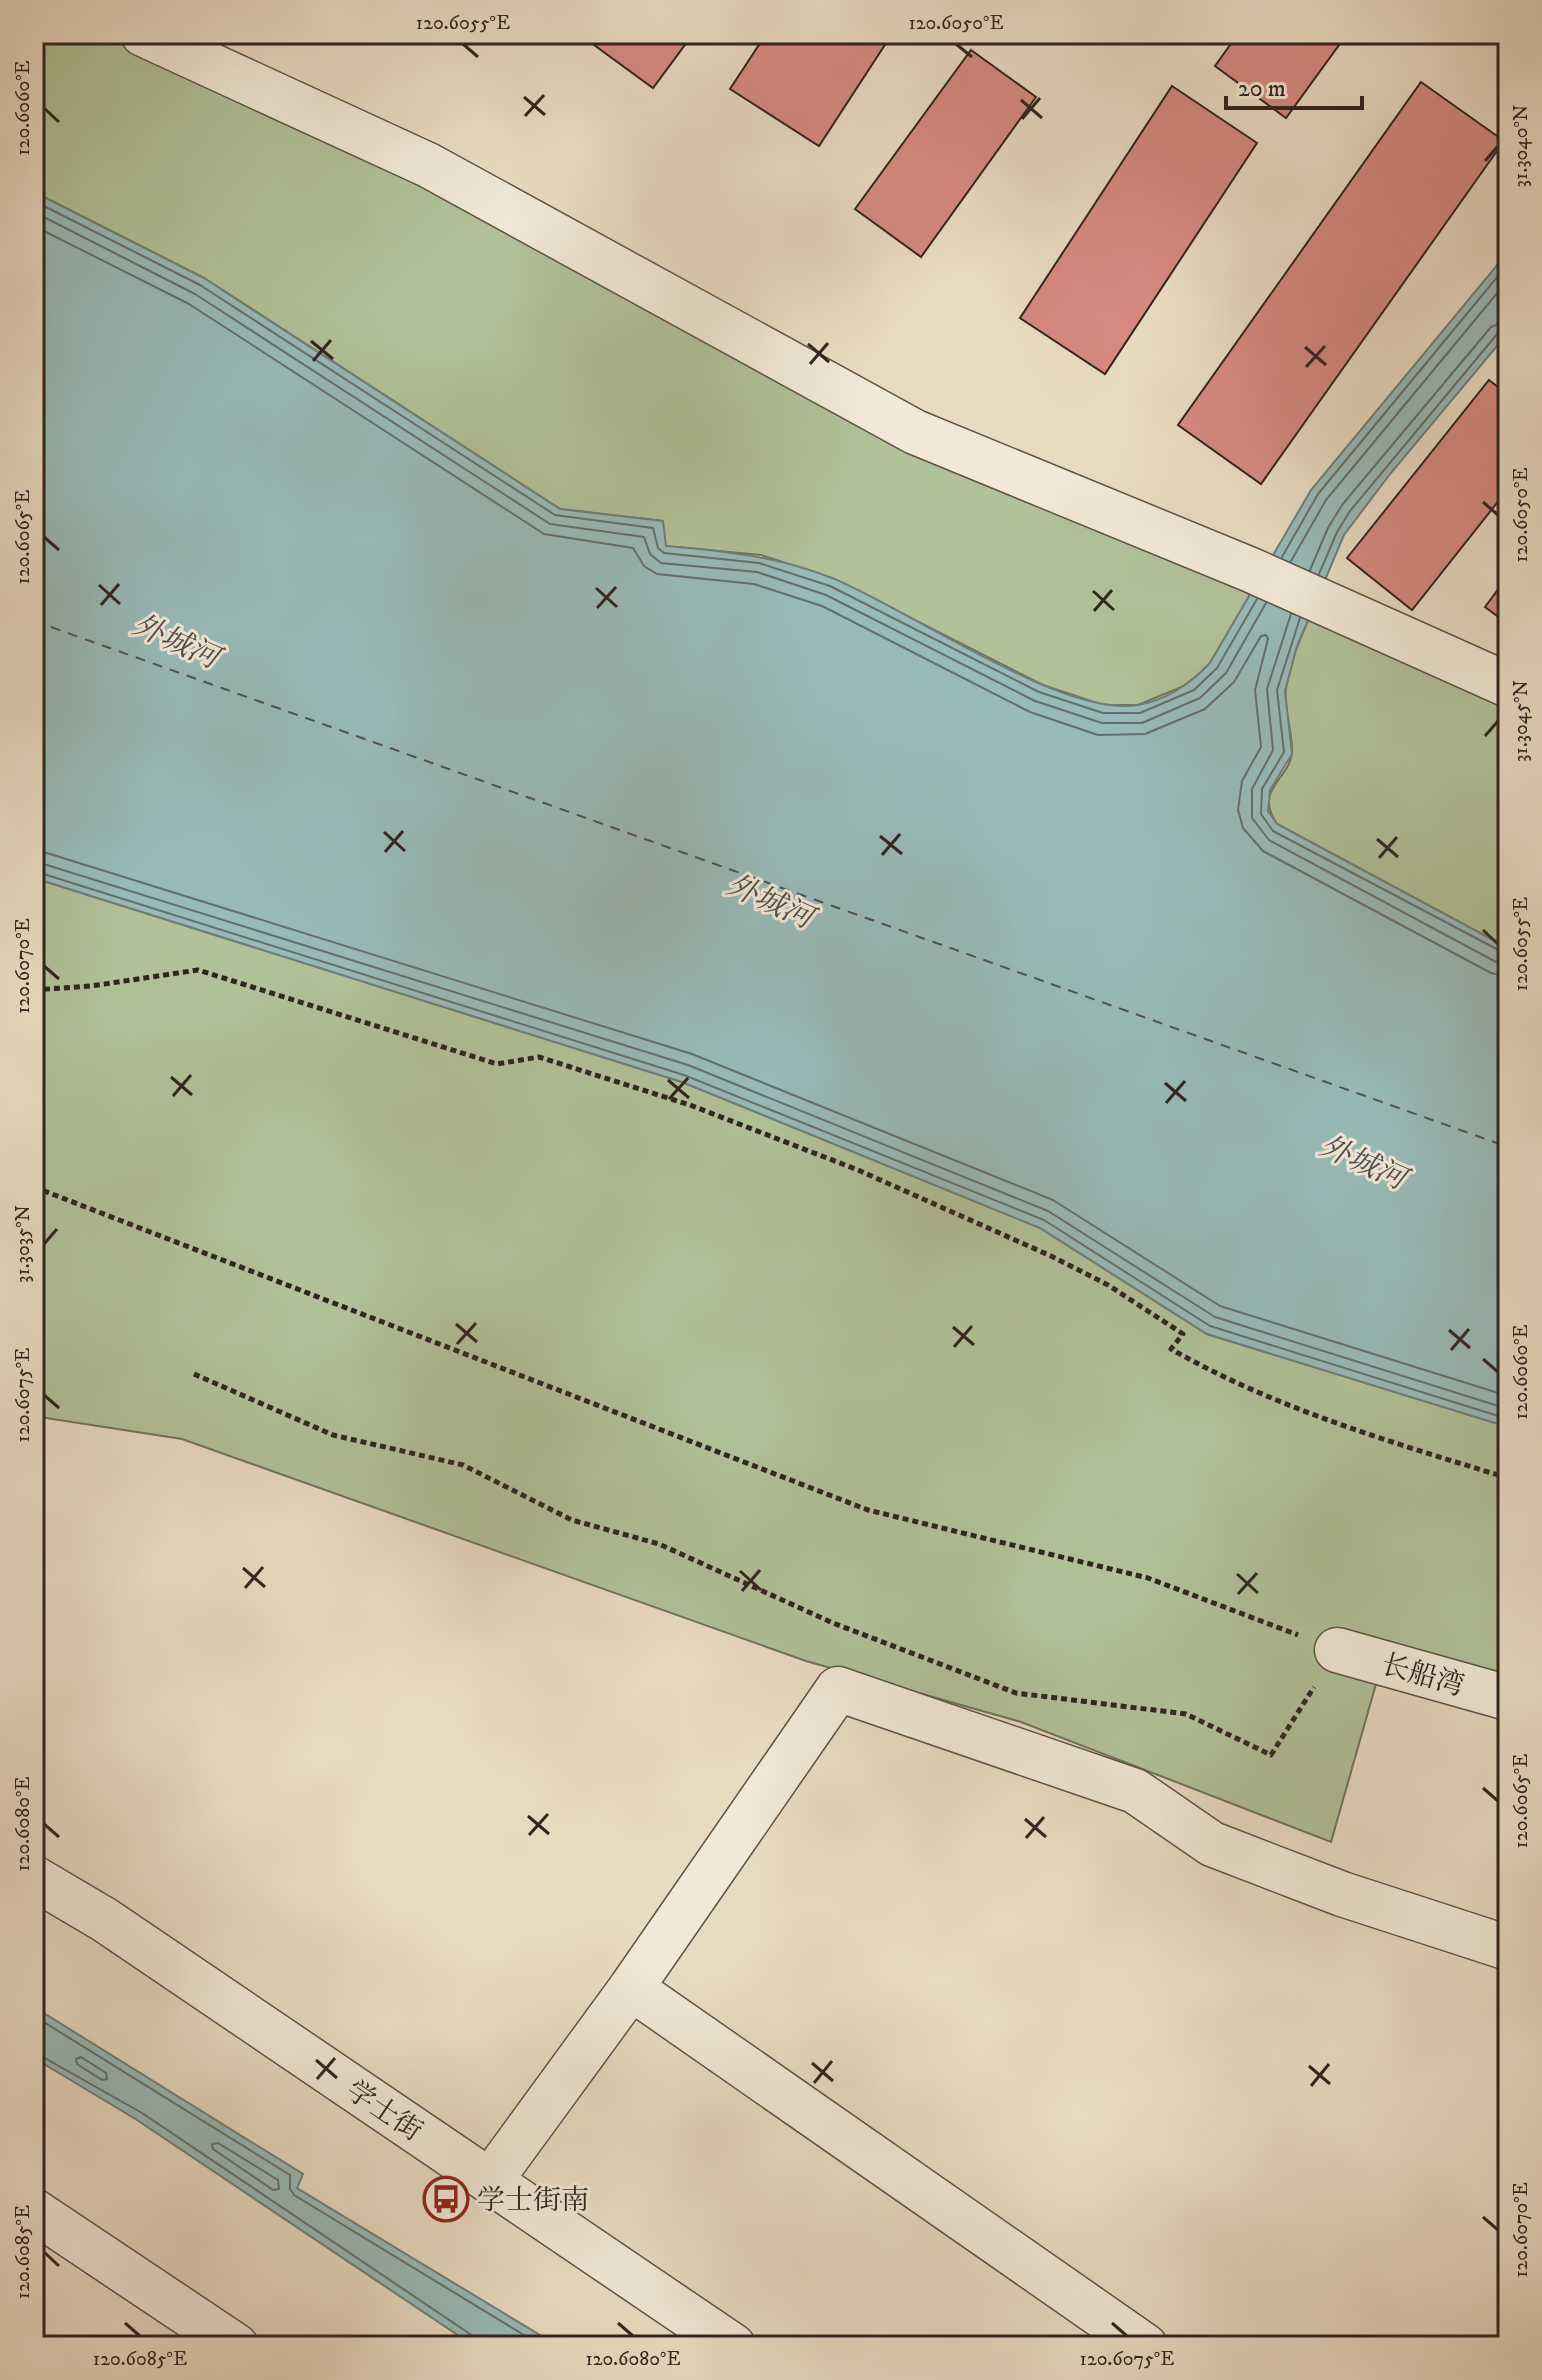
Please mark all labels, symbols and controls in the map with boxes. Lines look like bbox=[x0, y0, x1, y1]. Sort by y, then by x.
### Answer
text: 120.6055°E bbox=[416, 11, 510, 36]
text: 120.6050°E bbox=[908, 11, 1004, 36]
text: 120.6060°E bbox=[11, 60, 36, 156]
scale bar bbox=[1226, 60, 1362, 110]
text: 20 m bbox=[1238, 74, 1286, 104]
text: 31.3040°N bbox=[1509, 105, 1534, 187]
text: 120.6050°E bbox=[1509, 467, 1534, 563]
text: 120.6065°E bbox=[11, 490, 36, 584]
water label: 外城河 bbox=[127, 607, 229, 680]
text: 31.3045°N bbox=[1509, 680, 1534, 762]
water label: 外城河 bbox=[721, 867, 823, 940]
text: 120.6055°E bbox=[1509, 897, 1534, 991]
text: 120.6070°E bbox=[11, 918, 36, 1014]
water label: 外城河 bbox=[1314, 1128, 1416, 1201]
text: 31.3035°N bbox=[11, 1205, 36, 1283]
text: 120.6060°E bbox=[1509, 1324, 1534, 1420]
text: 120.6075°E bbox=[11, 1348, 36, 1442]
street label: 长船湾 bbox=[1377, 1647, 1468, 1704]
text: 120.6065°E bbox=[1509, 1754, 1534, 1848]
text: 120.6080°E bbox=[11, 1776, 36, 1872]
street label: 学士街 bbox=[340, 2073, 429, 2149]
bus stop icon: 学士街南 bbox=[422, 2175, 470, 2223]
text: 120.6070°E bbox=[1509, 2182, 1534, 2278]
place label: 学士街南 bbox=[477, 2183, 589, 2218]
text: 120.6085°E bbox=[11, 2205, 36, 2299]
text: 120.6085°E bbox=[93, 2347, 187, 2372]
text: 120.6080°E bbox=[585, 2347, 681, 2372]
text: 120.6075°E bbox=[1080, 2347, 1174, 2372]

